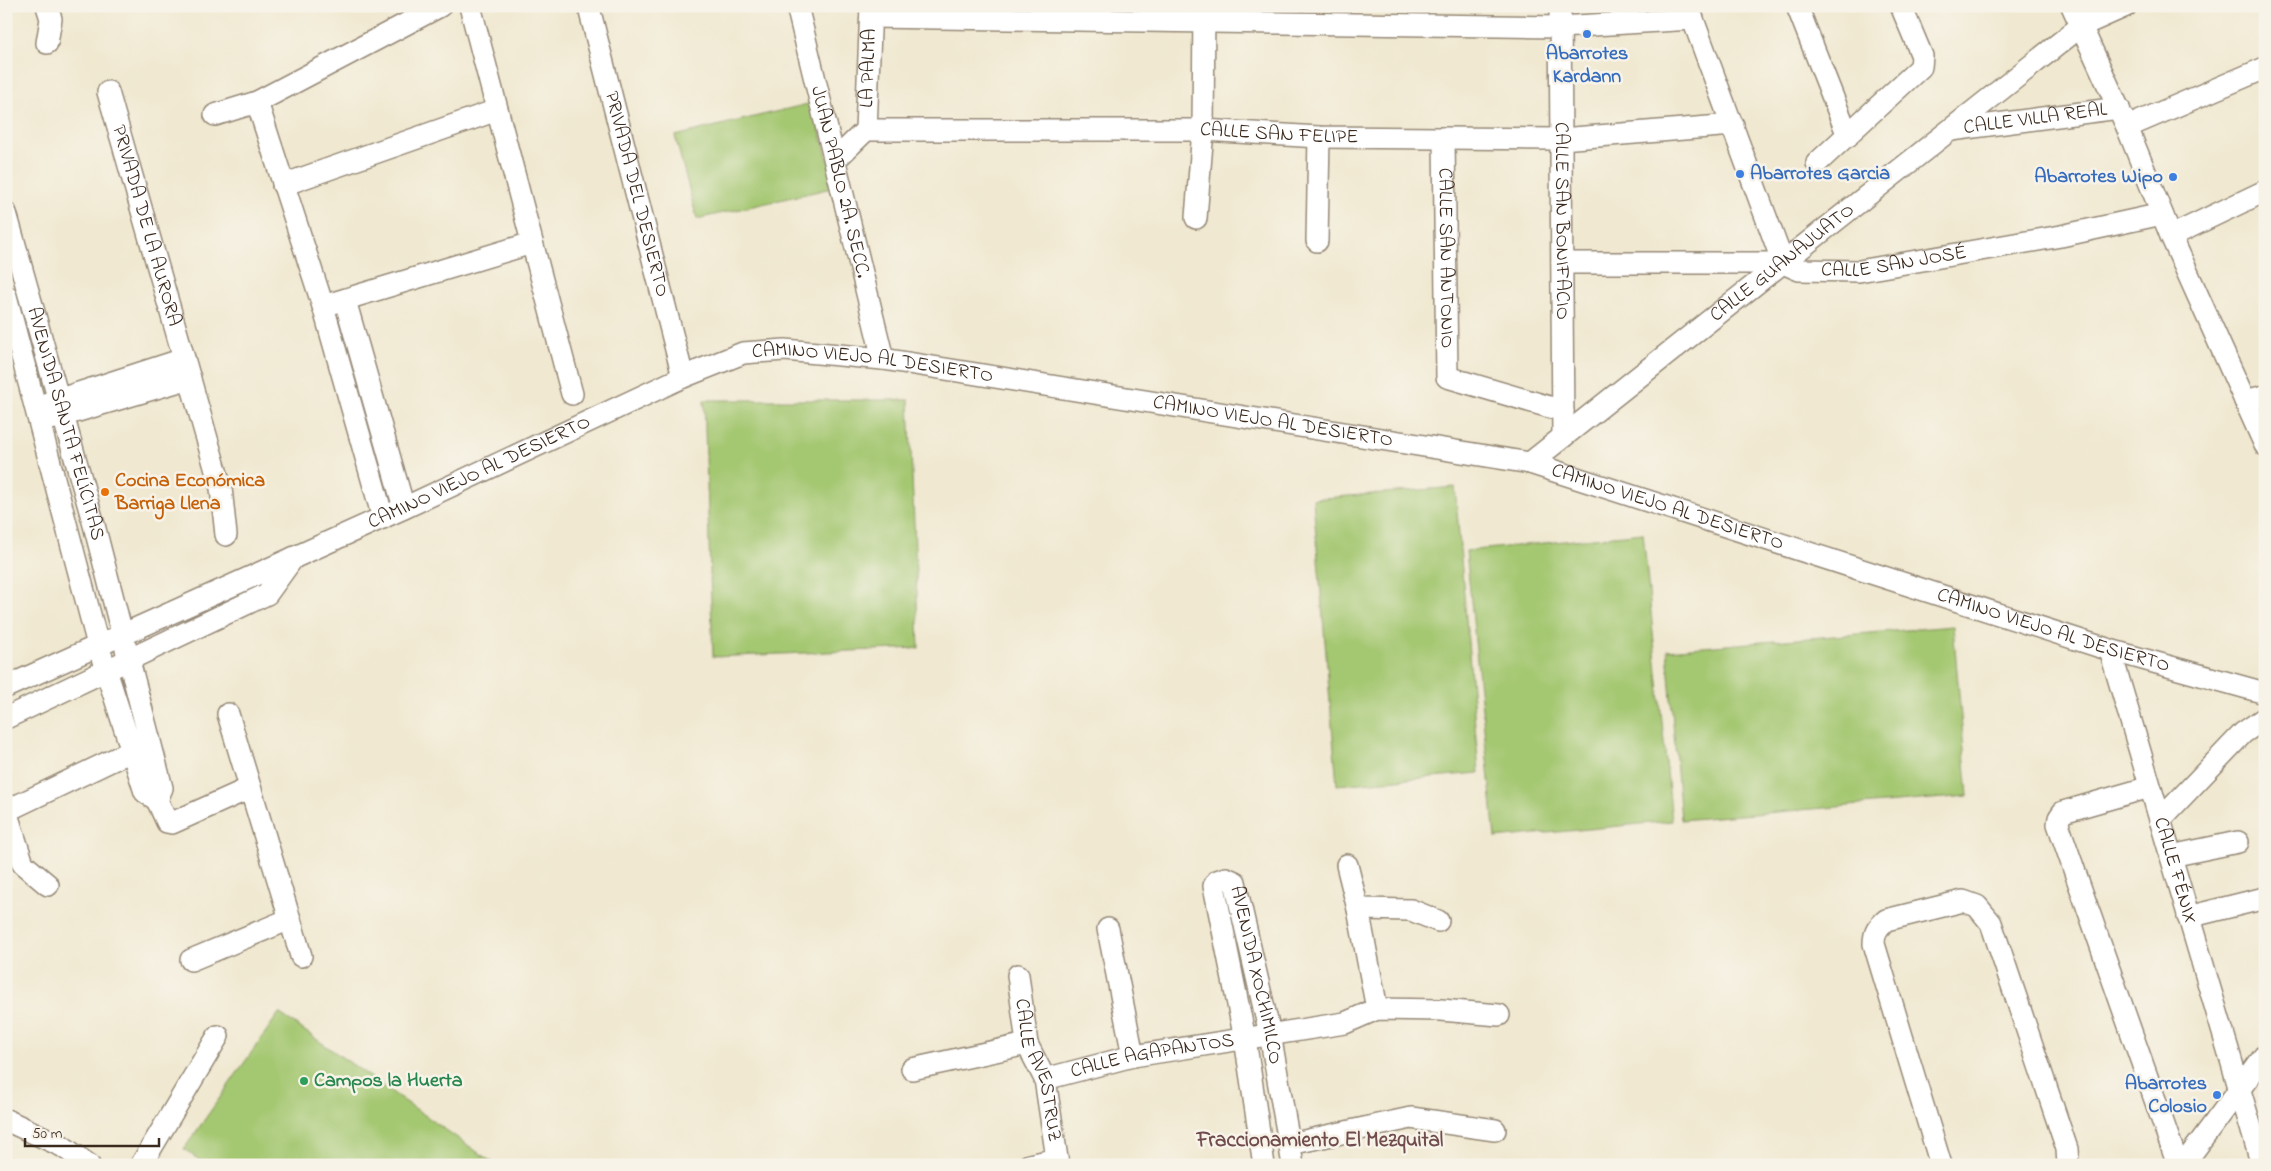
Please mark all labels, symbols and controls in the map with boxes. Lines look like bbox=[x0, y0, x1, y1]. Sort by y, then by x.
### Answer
street label: LA PALMA bbox=[852, 28, 885, 108]
marker: Abarrotes Kardann bbox=[1581, 28, 1593, 40]
place label: Abarrotes Kardann bbox=[1546, 40, 1628, 92]
street label: JUAN PABLO 2A. SECC. bbox=[802, 83, 877, 281]
street label: PRIVADA DEL DESIERTO bbox=[596, 88, 677, 300]
street label: CALLE VILLA REAL bbox=[1962, 95, 2109, 143]
street label: CALLE SAN FELIPE bbox=[1199, 115, 1359, 152]
street label: PRIVADA DE LA AURORA bbox=[104, 122, 189, 330]
street label: CALLE SAN BONIFACIO bbox=[1546, 122, 1577, 320]
place label: Abarrotes Garcia bbox=[1750, 160, 1890, 189]
place label: Abarrotes Wipo bbox=[2034, 163, 2163, 192]
street label: CALLE SAN ANTONIO bbox=[1430, 167, 1461, 349]
marker: Abarrotes Garcia bbox=[1734, 168, 1746, 180]
marker: Abarrotes Wipo bbox=[2167, 171, 2179, 183]
street label: CALLE GUANAJUATO bbox=[1704, 196, 1861, 330]
street label: CALLE SAN JOSÉ bbox=[1821, 238, 1969, 286]
street label: AVENIDA SANTA FELÍCITAS bbox=[19, 304, 112, 544]
street label: CAMINO VIEJO AL DESIERTO bbox=[751, 335, 995, 391]
street label: CAMINO VIEJO AL DESIERTO bbox=[1151, 388, 1395, 455]
street label: CAMINO VIEJO AL DESIERTO bbox=[363, 408, 595, 537]
street label: CAMINO VIEJO AL DESIERTO bbox=[1548, 456, 1788, 558]
place label: Cocina Económica Barriga Llena bbox=[114, 467, 265, 520]
marker: Cocina Económica Barriga Llena bbox=[99, 486, 111, 498]
street label: CAMINO VIEJO AL DESIERTO bbox=[1933, 581, 2173, 680]
street label: CALLE FÉNIX bbox=[2146, 814, 2205, 928]
street label: AVENIDA XOCHIMILCO bbox=[1222, 883, 1290, 1066]
street label: CALLE AVESTRUZ bbox=[1007, 997, 1069, 1144]
street label: CALLE AGAPANTOS bbox=[1067, 1026, 1236, 1086]
place label: Campos la Huerta bbox=[314, 1067, 463, 1096]
place label: Abarrotes Colosio bbox=[2125, 1070, 2207, 1122]
marker: Campos la Huerta bbox=[298, 1075, 310, 1087]
marker: Abarrotes Colosio bbox=[2211, 1089, 2223, 1101]
scale bar bbox=[25, 1116, 159, 1148]
text: 50 m bbox=[32, 1123, 63, 1145]
district label: Fraccionamiento El Mezquital bbox=[1196, 1126, 1444, 1156]

